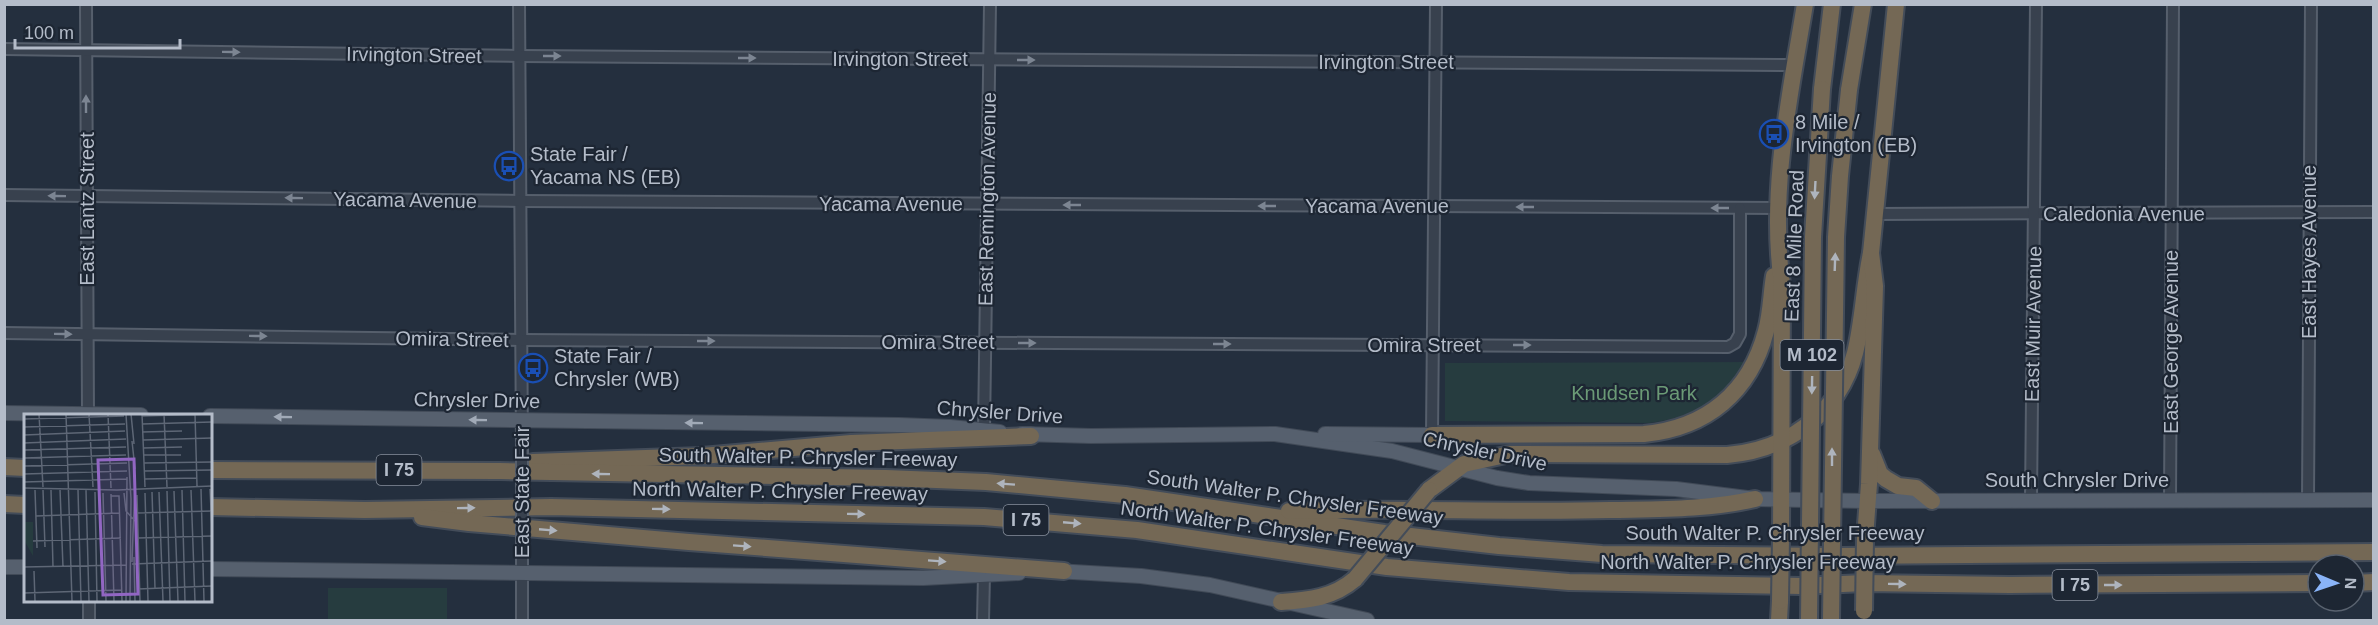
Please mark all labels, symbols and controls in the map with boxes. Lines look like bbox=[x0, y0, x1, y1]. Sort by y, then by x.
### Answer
scale bar bbox=[15, 12, 180, 50]
text: 100 m bbox=[24, 23, 74, 43]
street label: Irvington Street bbox=[346, 43, 482, 67]
one-way arrow bbox=[221, 48, 240, 57]
street label: Irvington Street bbox=[832, 48, 968, 70]
one-way arrow bbox=[542, 51, 561, 61]
street label: Irvington Street bbox=[1318, 51, 1454, 73]
one-way arrow bbox=[737, 53, 756, 63]
one-way arrow bbox=[1016, 55, 1035, 65]
street label: East Remington Avenue bbox=[974, 92, 1000, 306]
one-way arrow bbox=[81, 94, 91, 113]
place label: 8 Mile / Irvington (EB) bbox=[1795, 111, 1917, 156]
bus stop icon: 8 Mile / Irvington (EB) bbox=[1758, 118, 1790, 150]
street label: East Lantz Street bbox=[76, 132, 98, 286]
place label: State Fair / Yacama NS (EB) bbox=[530, 143, 681, 188]
bus stop icon: State Fair / Yacama NS (EB) bbox=[493, 150, 525, 182]
street label: East Hayes Avenue bbox=[2298, 165, 2320, 339]
street label: East 8 Mile Road bbox=[1780, 170, 1808, 322]
one-way arrow bbox=[1811, 180, 1820, 199]
street label: Yacama Avenue bbox=[333, 188, 477, 212]
one-way arrow bbox=[48, 191, 67, 200]
street label: Yacama Avenue bbox=[819, 193, 963, 215]
one-way arrow bbox=[285, 194, 304, 203]
street label: Yacama Avenue bbox=[1305, 195, 1449, 217]
one-way arrow bbox=[1062, 200, 1081, 210]
one-way arrow bbox=[1257, 201, 1276, 211]
one-way arrow bbox=[1515, 202, 1534, 212]
one-way arrow bbox=[1710, 203, 1729, 213]
street label: Caledonia Avenue bbox=[2043, 203, 2205, 225]
street label: East Muir Avenue bbox=[2021, 246, 2045, 402]
street label: East George Avenue bbox=[2160, 250, 2182, 434]
one-way arrow bbox=[1831, 253, 1840, 272]
street label: Omira Street bbox=[395, 327, 509, 351]
one-way arrow bbox=[53, 329, 72, 339]
one-way arrow bbox=[248, 331, 267, 341]
street label: Omira Street bbox=[881, 331, 995, 353]
street label: Omira Street bbox=[1367, 334, 1481, 356]
one-way arrow bbox=[696, 336, 715, 346]
one-way arrow bbox=[1017, 338, 1036, 348]
one-way arrow bbox=[1212, 339, 1231, 349]
one-way arrow bbox=[1512, 340, 1531, 350]
road number: M 102 bbox=[1780, 340, 1844, 370]
place label: State Fair / Chrysler (WB) bbox=[554, 345, 680, 390]
bus stop icon: State Fair / Chrysler (WB) bbox=[517, 352, 549, 384]
one-way arrow bbox=[1807, 375, 1816, 394]
park label: Knudsen Park bbox=[1571, 382, 1698, 404]
street label: Chrysler Drive bbox=[413, 388, 541, 412]
street label: Chrysler Drive bbox=[936, 397, 1064, 427]
one-way arrow bbox=[273, 412, 292, 422]
inset map bbox=[24, 414, 212, 601]
one-way arrow bbox=[468, 415, 487, 424]
one-way arrow bbox=[684, 418, 703, 428]
street label: East State Fair bbox=[511, 426, 533, 558]
street label: Chrysler Drive bbox=[1421, 427, 1549, 475]
street label: South Walter P. Chrysler Freeway bbox=[658, 443, 958, 471]
one-way arrow bbox=[1828, 448, 1837, 467]
road number: I 75 bbox=[376, 455, 422, 485]
street label: South Walter P. Chrysler Freeway bbox=[1145, 465, 1445, 529]
one-way arrow bbox=[592, 469, 611, 479]
street label: South Chrysler Drive bbox=[1985, 469, 2169, 491]
street label: North Walter P. Chrysler Freeway bbox=[632, 477, 928, 505]
one-way arrow bbox=[997, 479, 1016, 488]
street label: North Walter P. Chrysler Freeway bbox=[1119, 497, 1415, 559]
one-way arrow bbox=[456, 503, 475, 513]
one-way arrow bbox=[651, 505, 670, 514]
road number: I 75 bbox=[1004, 505, 1048, 535]
one-way arrow bbox=[846, 509, 865, 519]
one-way arrow bbox=[1062, 519, 1081, 528]
street label: South Walter P. Chrysler Freeway bbox=[1626, 522, 1925, 544]
one-way arrow bbox=[538, 525, 557, 535]
one-way arrow bbox=[733, 541, 752, 551]
street label: North Walter P. Chrysler Freeway bbox=[1600, 551, 1896, 573]
north arrow bbox=[2306, 553, 2366, 613]
one-way arrow bbox=[927, 556, 946, 565]
road number: I 75 bbox=[2052, 570, 2098, 600]
text: N bbox=[2342, 577, 2359, 590]
one-way arrow bbox=[1887, 579, 1906, 589]
one-way arrow bbox=[2103, 580, 2122, 589]

